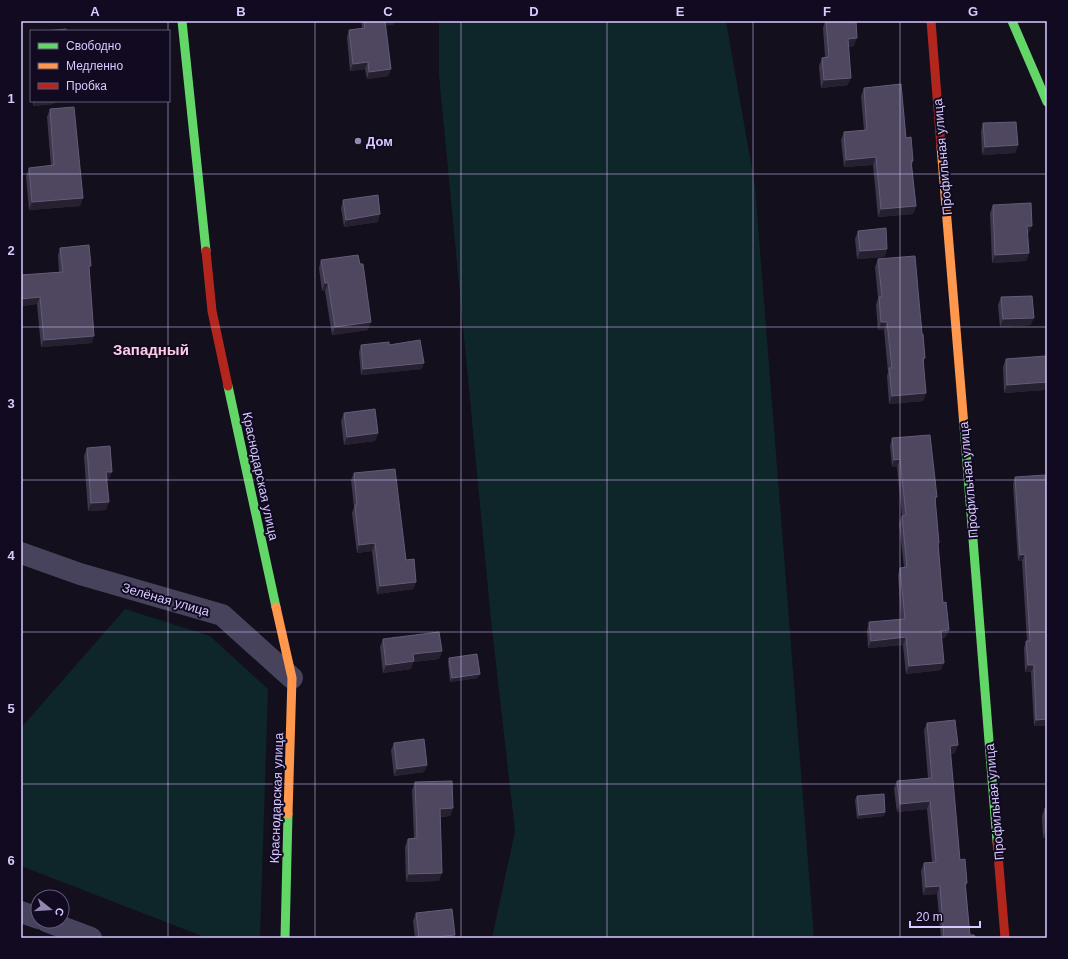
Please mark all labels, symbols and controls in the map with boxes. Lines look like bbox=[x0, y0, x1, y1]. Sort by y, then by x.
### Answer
text: A bbox=[90, 4, 100, 19]
text: B bbox=[236, 4, 246, 19]
text: C bbox=[383, 4, 393, 19]
text: D bbox=[529, 4, 539, 19]
text: E bbox=[676, 4, 685, 19]
text: F bbox=[823, 4, 831, 19]
text: G bbox=[968, 4, 978, 19]
legend bbox=[30, 30, 170, 102]
text: Свободно bbox=[66, 39, 121, 53]
text: Медленно bbox=[66, 59, 123, 73]
text: Пробка bbox=[66, 79, 107, 93]
text: 1 bbox=[7, 91, 15, 106]
street label: Профильная улица bbox=[930, 97, 955, 216]
place label: Дом bbox=[366, 134, 393, 149]
marker: Дом bbox=[353, 136, 363, 146]
text: 2 bbox=[7, 243, 15, 258]
district label: Западный bbox=[113, 341, 189, 358]
text: 3 bbox=[7, 396, 15, 411]
street label: Краснодарская улица bbox=[240, 411, 282, 542]
street label: Профильная улица bbox=[956, 420, 981, 539]
text: 4 bbox=[7, 548, 15, 563]
street label: Зелёная улица bbox=[120, 580, 212, 619]
text: 5 bbox=[7, 701, 15, 716]
street label: Краснодарская улица bbox=[267, 732, 286, 864]
street label: Профильная улица bbox=[982, 742, 1007, 861]
text: 6 bbox=[7, 853, 15, 868]
north arrow bbox=[30, 889, 70, 929]
scale bar bbox=[910, 903, 980, 929]
text: С bbox=[53, 906, 66, 918]
text: 20 m bbox=[916, 910, 943, 924]

